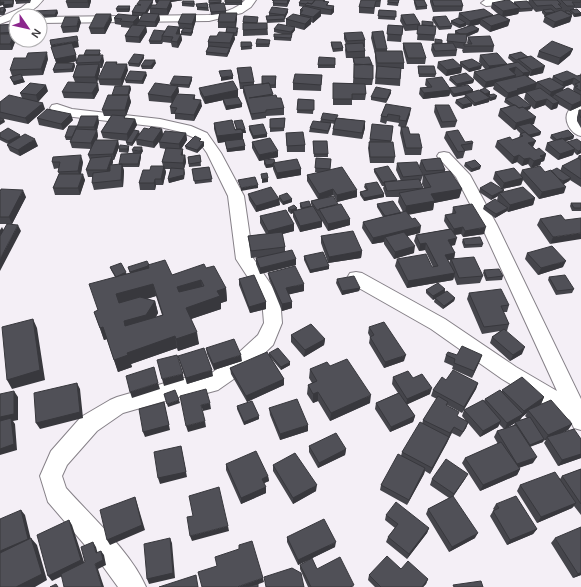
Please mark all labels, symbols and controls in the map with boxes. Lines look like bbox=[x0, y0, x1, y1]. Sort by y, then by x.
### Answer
north arrow bbox=[8, 8, 48, 48]
text: N bbox=[29, 27, 43, 40]

